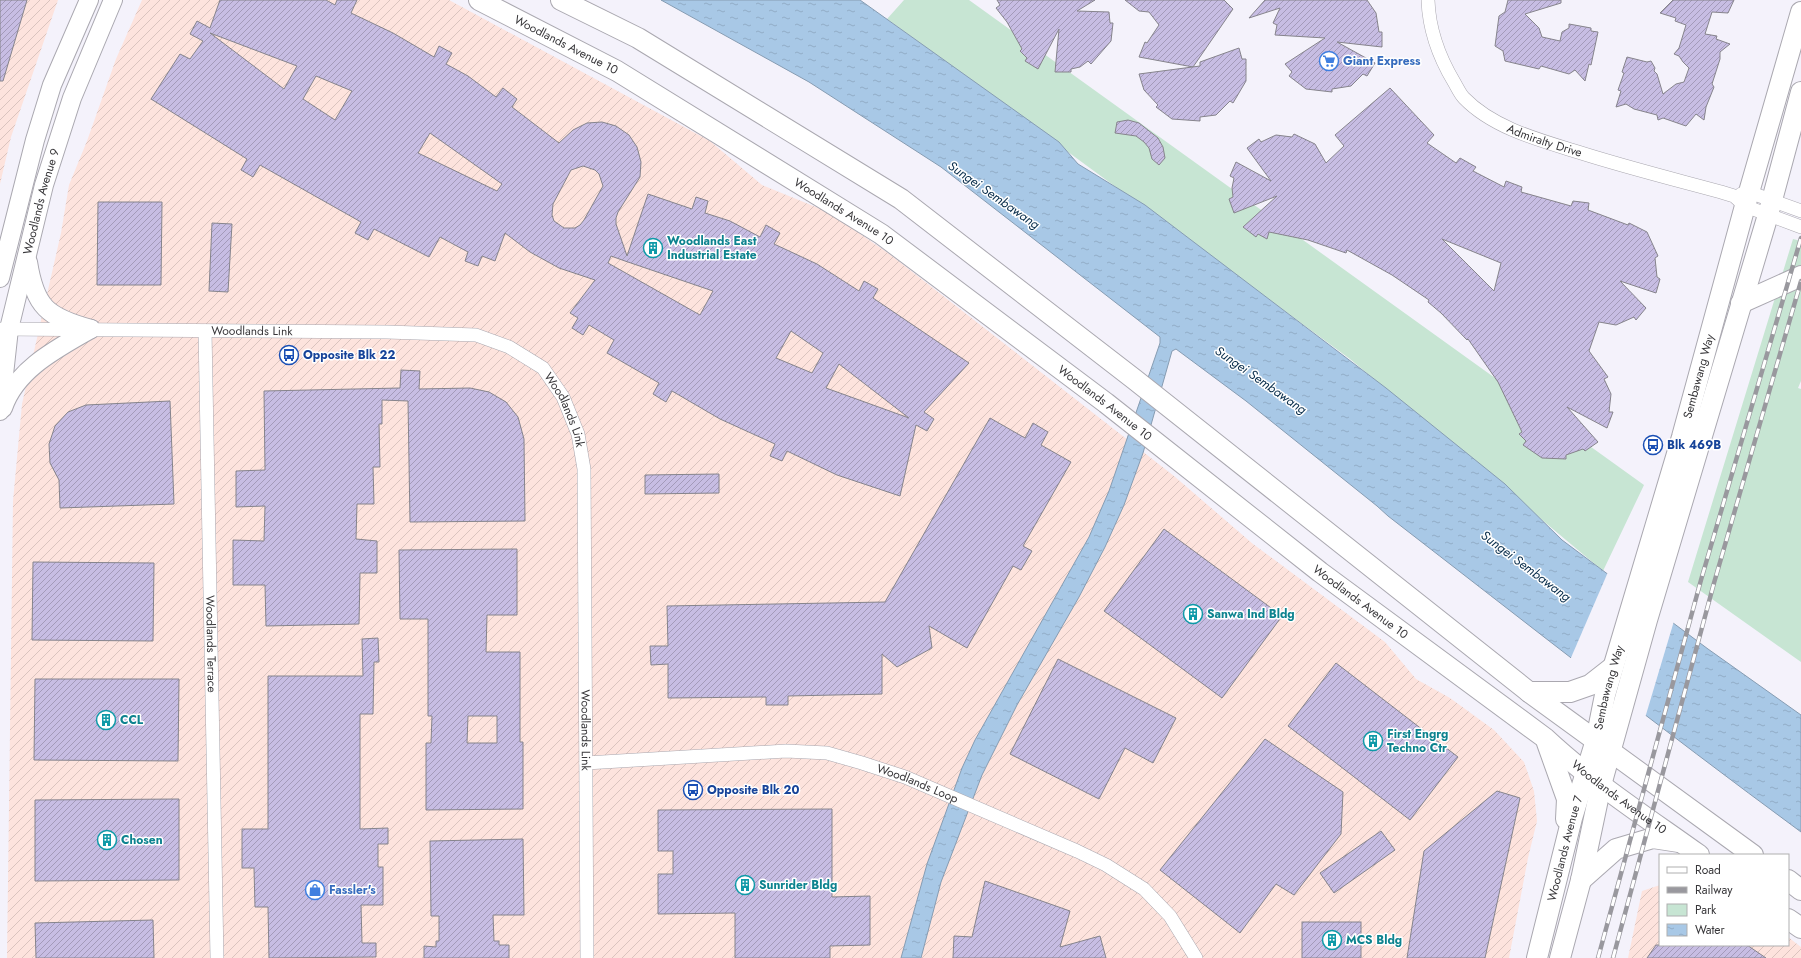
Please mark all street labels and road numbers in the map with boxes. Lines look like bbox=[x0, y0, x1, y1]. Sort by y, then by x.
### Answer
street label: Woodlands Avenue 10 bbox=[511, 11, 621, 79]
street label: Admiralty Drive bbox=[1504, 119, 1584, 162]
street label: Woodlands Avenue 9 bbox=[18, 146, 64, 256]
street label: Woodlands Avenue 10 bbox=[790, 173, 898, 250]
street label: Woodlands Link bbox=[211, 322, 293, 340]
street label: Sembawang Way bbox=[1678, 331, 1719, 421]
street label: Woodlands Avenue 10 bbox=[1054, 361, 1156, 445]
street label: Woodlands Link bbox=[540, 369, 589, 449]
street label: Woodlands Avenue 10 bbox=[1309, 561, 1412, 643]
street label: Woodlands Terrace bbox=[201, 595, 221, 693]
street label: Sembawang Way bbox=[1589, 642, 1629, 731]
street label: Woodlands Link bbox=[576, 690, 595, 772]
street label: Woodlands Avenue 10 bbox=[1567, 756, 1670, 838]
street label: Woodlands Loop bbox=[874, 759, 961, 808]
street label: Woodlands Avenue 7 bbox=[1543, 793, 1588, 903]

